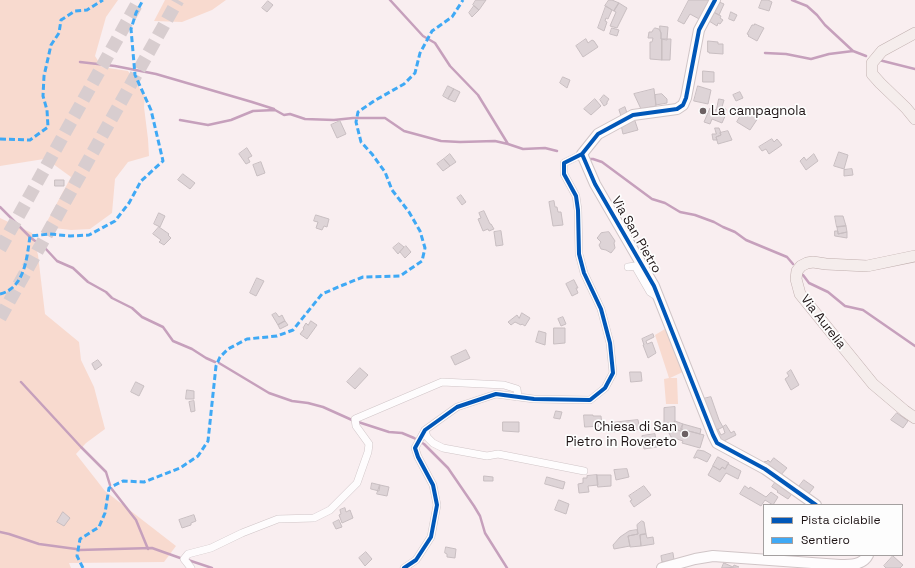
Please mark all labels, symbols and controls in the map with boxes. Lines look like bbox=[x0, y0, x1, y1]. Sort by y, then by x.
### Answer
place label: La campagnola bbox=[711, 103, 806, 119]
marker: La campagnola bbox=[698, 106, 708, 116]
street label: Via San Pietro bbox=[608, 194, 664, 276]
street label: Via Aurelia bbox=[797, 292, 849, 352]
place label: Chiesa di San Pietro in Rovereto bbox=[566, 419, 677, 450]
marker: Chiesa di San Pietro in Rovereto bbox=[680, 429, 690, 439]
legend bbox=[763, 504, 903, 556]
text: Pista ciclabile bbox=[801, 512, 881, 528]
text: Sentiero bbox=[801, 532, 850, 548]

